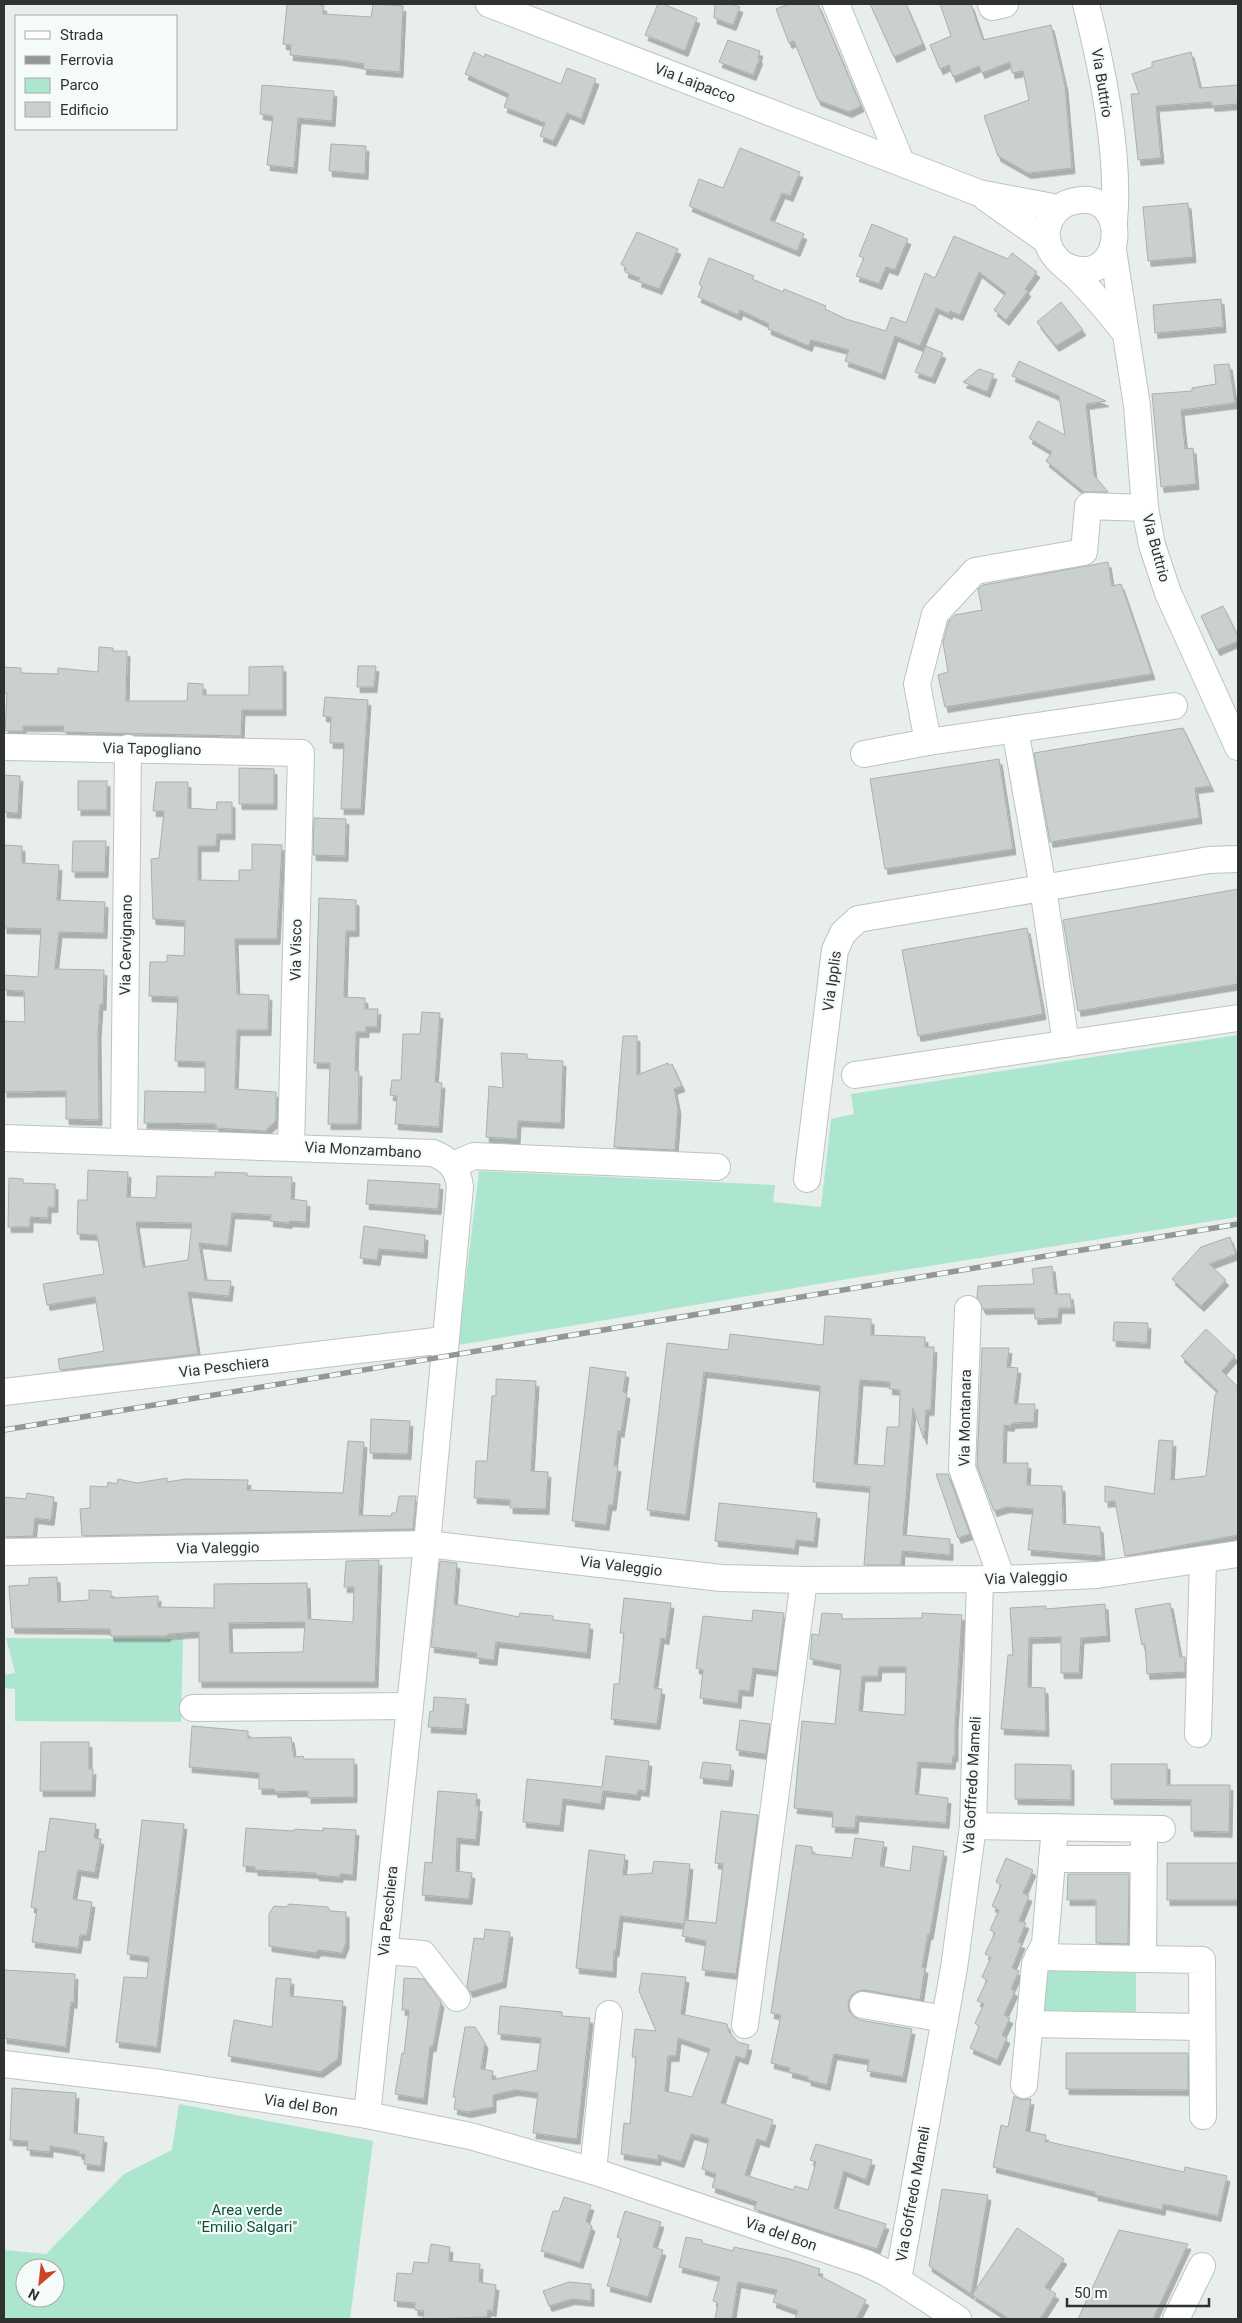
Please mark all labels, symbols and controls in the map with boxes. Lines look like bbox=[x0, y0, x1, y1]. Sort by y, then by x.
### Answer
legend bbox=[15, 15, 178, 130]
text: Strada bbox=[60, 26, 103, 44]
street label: Via Buttrio bbox=[1088, 47, 1116, 119]
text: Ferrovia bbox=[60, 51, 114, 69]
street label: Via Laipacco bbox=[652, 59, 738, 107]
text: Parco bbox=[60, 76, 99, 94]
text: Edificio bbox=[60, 101, 109, 119]
street label: Via Buttrio bbox=[1138, 512, 1174, 584]
street label: Via Tapogliano bbox=[102, 739, 202, 759]
street label: Via Cervignano bbox=[116, 895, 136, 995]
street label: Via Visco bbox=[286, 919, 306, 981]
street label: Via Ipplis bbox=[819, 950, 845, 1012]
street label: Via Monzambano bbox=[304, 1138, 422, 1162]
street label: Via Peschiera bbox=[178, 1353, 270, 1381]
street label: Via Montanara bbox=[955, 1369, 975, 1467]
street label: Via Valeggio bbox=[176, 1538, 260, 1558]
street label: Via Valeggio bbox=[579, 1552, 663, 1580]
street label: Via Valeggio bbox=[984, 1568, 1068, 1588]
street label: Via Goffredo Mameli bbox=[959, 1716, 985, 1854]
street label: Via Peschiera bbox=[374, 1865, 402, 1957]
street label: Via del Bon bbox=[263, 2090, 339, 2120]
street label: Via Goffredo Mameli bbox=[892, 2125, 934, 2263]
park label: Area verde "Emilio Salgari" bbox=[197, 2201, 297, 2236]
street label: Via del Bon bbox=[743, 2213, 819, 2255]
north arrow bbox=[15, 2258, 65, 2308]
scale bar bbox=[1067, 2276, 1210, 2308]
text: 50 m bbox=[1074, 2284, 1108, 2302]
text: N bbox=[26, 2285, 42, 2304]

